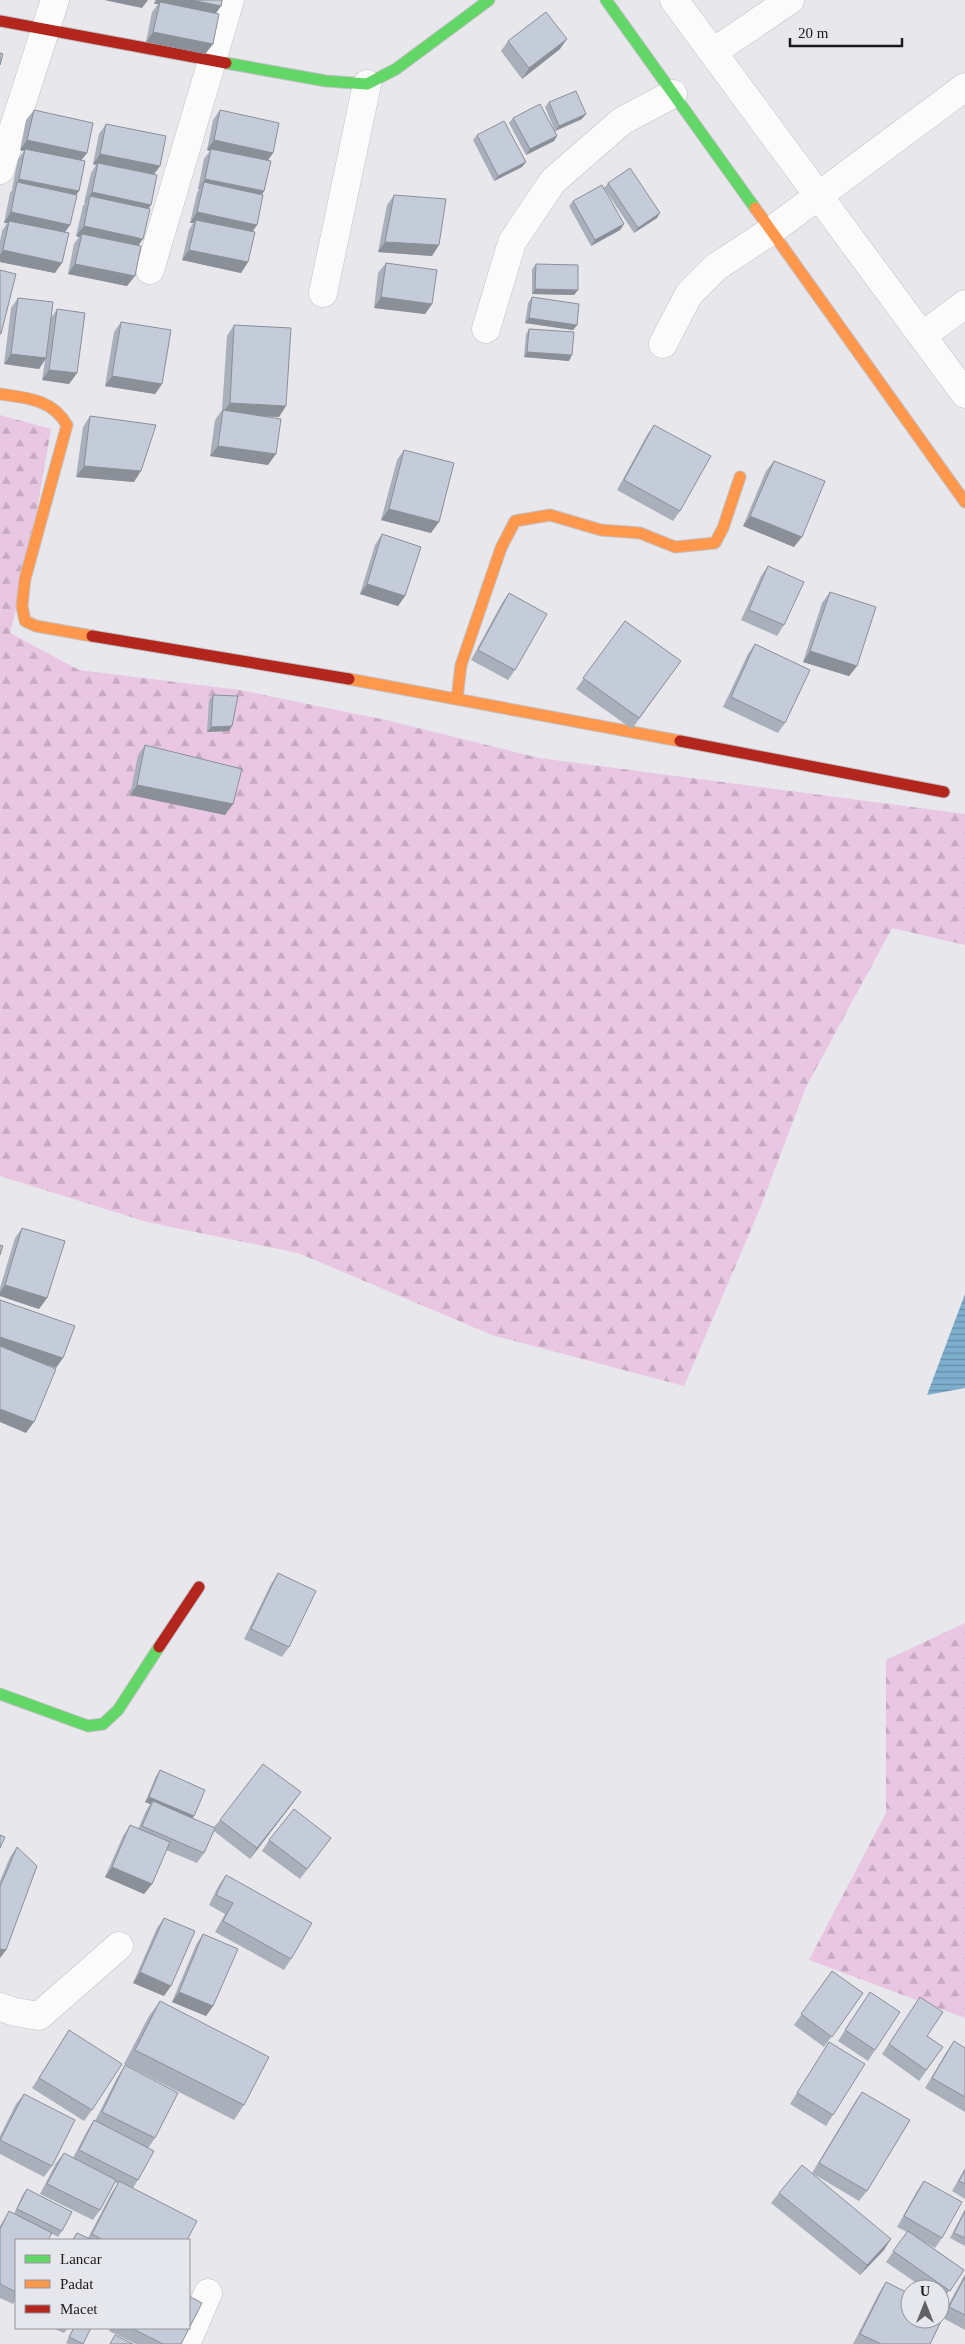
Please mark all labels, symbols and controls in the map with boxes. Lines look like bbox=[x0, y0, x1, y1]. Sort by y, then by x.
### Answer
scale bar bbox=[790, 15, 902, 47]
text: 20 m bbox=[798, 25, 829, 41]
legend bbox=[15, 2239, 190, 2329]
text: Lancar bbox=[60, 2251, 102, 2267]
text: Padat bbox=[60, 2276, 94, 2292]
north arrow bbox=[900, 2279, 950, 2329]
text: U bbox=[920, 2284, 930, 2299]
text: Macet bbox=[60, 2301, 98, 2317]

